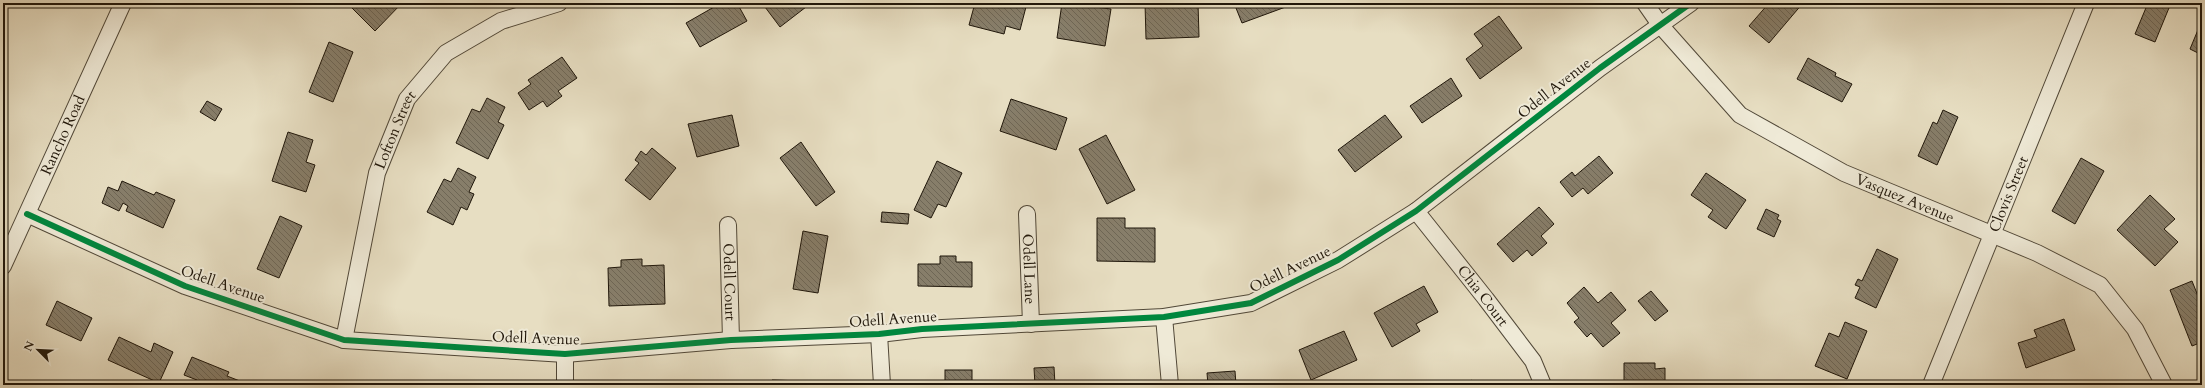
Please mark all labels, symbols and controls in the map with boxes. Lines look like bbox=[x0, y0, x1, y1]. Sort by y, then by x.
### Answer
street label: Odell Avenue bbox=[1513, 53, 1595, 123]
street label: Lofton Street bbox=[370, 86, 420, 172]
street label: Rancho Road bbox=[36, 92, 90, 178]
street label: Clovis Street bbox=[1984, 153, 2033, 235]
street label: Vasquez Avenue bbox=[1853, 169, 1957, 228]
street label: Odell Lane bbox=[1018, 233, 1040, 305]
street label: Odell Avenue bbox=[1246, 241, 1334, 297]
street label: Odell Court bbox=[718, 243, 741, 321]
street label: Odell Avenue bbox=[178, 260, 268, 308]
street label: Chia Court bbox=[1453, 261, 1513, 331]
street label: Odell Avenue bbox=[848, 306, 938, 332]
street label: Odell Avenue bbox=[492, 326, 581, 350]
north arrow bbox=[18, 330, 58, 370]
text: N bbox=[21, 338, 38, 354]

